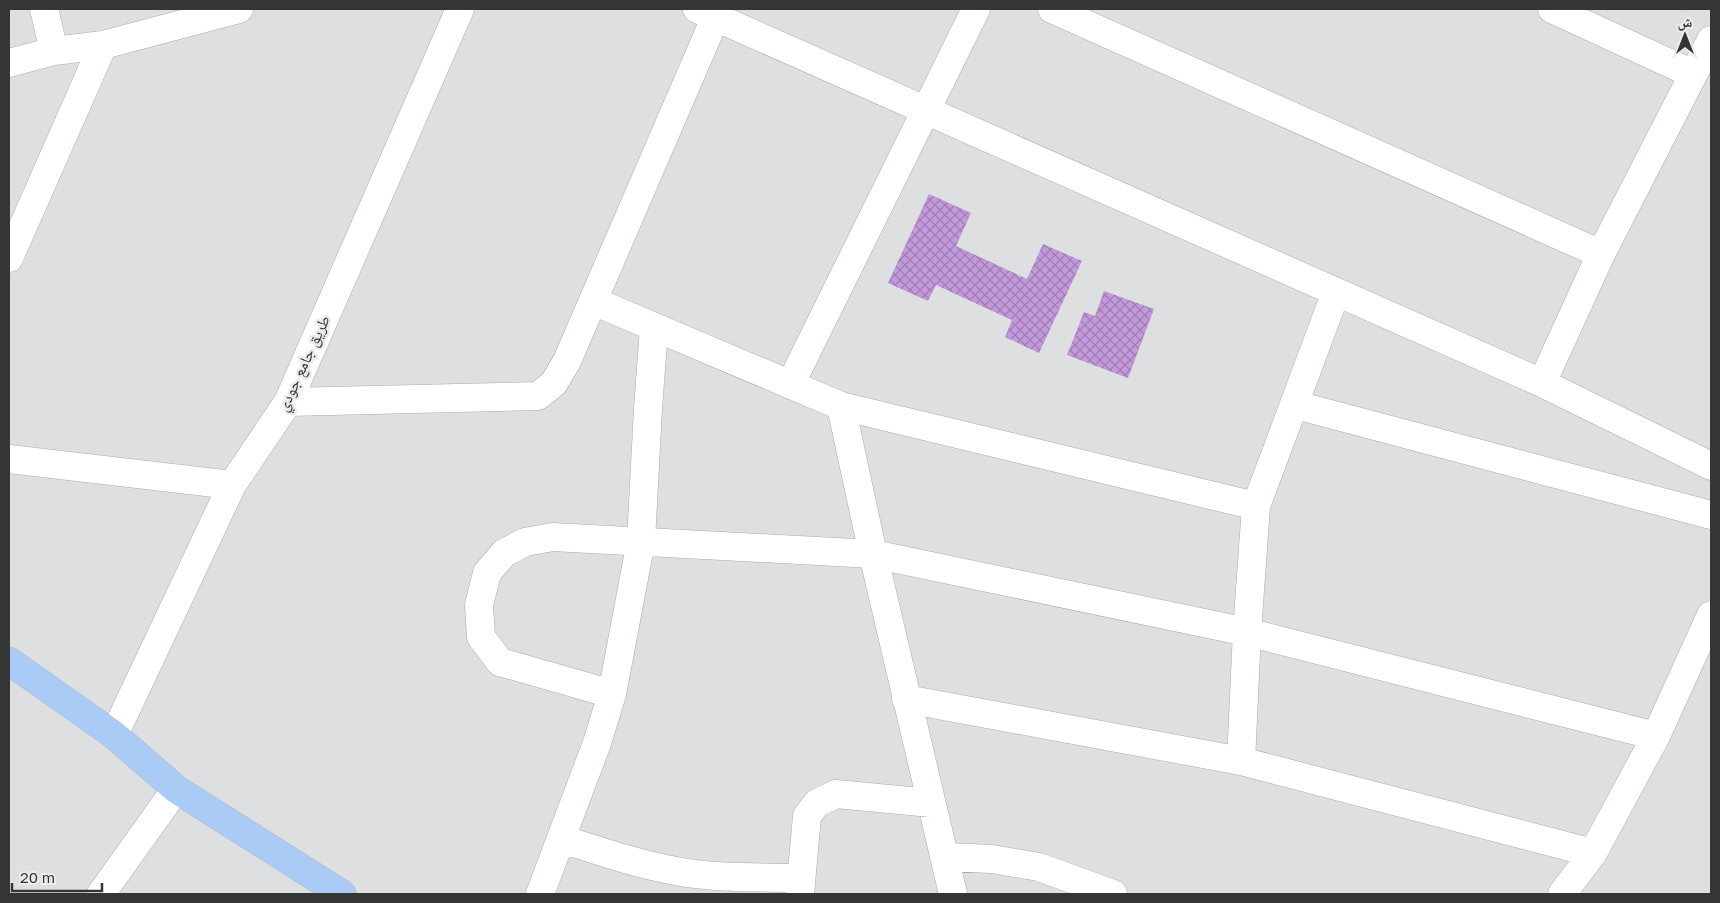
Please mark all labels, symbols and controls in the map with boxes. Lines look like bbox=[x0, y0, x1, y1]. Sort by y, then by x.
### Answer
north arrow bbox=[1660, 10, 1710, 60]
text: ش bbox=[1678, 13, 1693, 31]
street label: طريق جامع جودي bbox=[272, 312, 337, 416]
scale bar bbox=[12, 860, 102, 892]
text: 20 m bbox=[20, 868, 55, 886]

